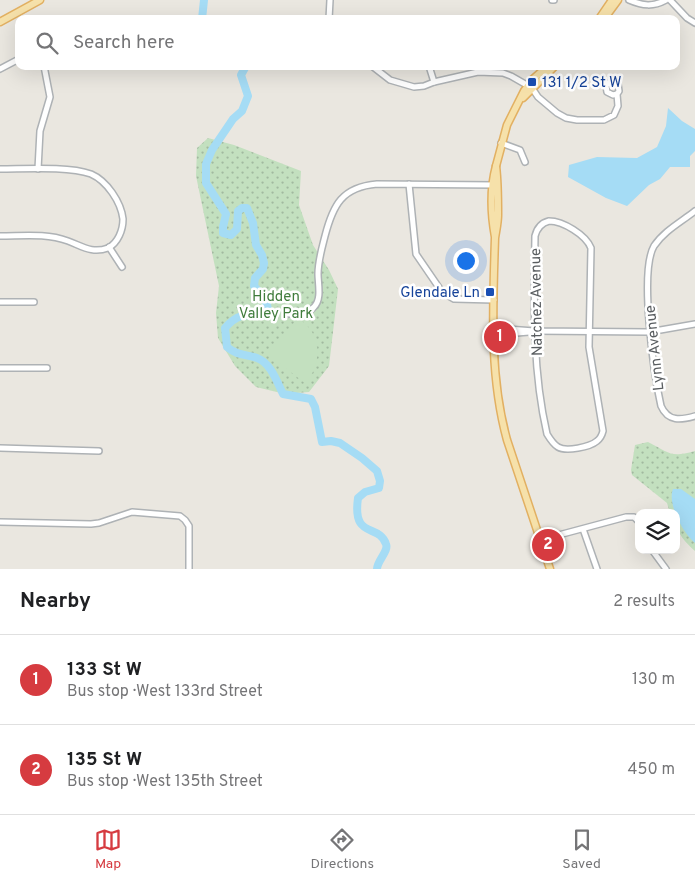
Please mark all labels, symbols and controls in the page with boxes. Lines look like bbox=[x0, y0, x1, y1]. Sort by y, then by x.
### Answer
search box bbox=[15, 15, 680, 70]
icon: search bbox=[33, 29, 61, 57]
text: Search here bbox=[73, 31, 175, 55]
place label: 131 1/2 St W bbox=[542, 74, 622, 93]
marker: 131 1/2 St W bbox=[526, 76, 538, 88]
your location bbox=[453, 248, 479, 274]
street label: Natchez Avenue bbox=[527, 248, 548, 356]
place label: Glendale Ln bbox=[400, 284, 480, 303]
marker: Glendale Ln bbox=[484, 286, 496, 298]
park label: Hidden Valley Park bbox=[239, 288, 313, 324]
street label: Lynn Avenue bbox=[642, 304, 669, 392]
pin: 1 bbox=[484, 318, 516, 356]
map controls bbox=[635, 509, 680, 554]
button: layers bbox=[635, 509, 680, 554]
pin: 2 bbox=[532, 526, 564, 564]
text: Nearby bbox=[20, 588, 91, 615]
text: 2 results bbox=[613, 592, 675, 612]
text: 133 St W bbox=[67, 658, 142, 682]
text: 1 bbox=[33, 670, 39, 690]
text: 130 m bbox=[632, 670, 675, 690]
text: Bus stop · West 133rd Street bbox=[67, 682, 263, 702]
text: 135 St W bbox=[67, 748, 142, 772]
text: 2 bbox=[31, 760, 41, 780]
text: 450 m bbox=[628, 760, 675, 780]
text: Bus stop · West 135th Street bbox=[67, 772, 263, 792]
tab: Map bbox=[94, 826, 122, 873]
tab: Directions bbox=[310, 826, 374, 873]
tab: Saved bbox=[562, 826, 601, 873]

